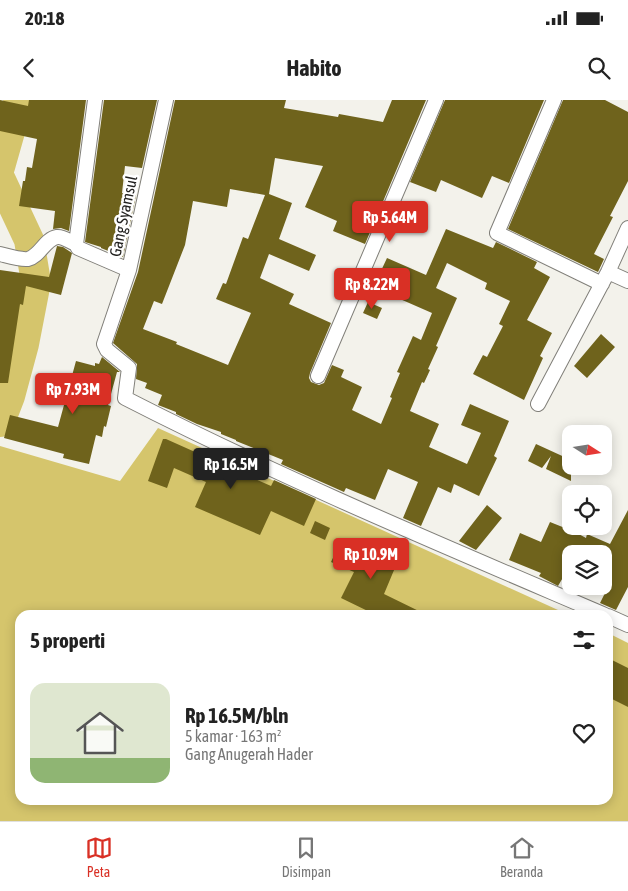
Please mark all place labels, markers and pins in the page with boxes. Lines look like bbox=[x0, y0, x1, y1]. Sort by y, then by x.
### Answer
pin: Rp 5.64M bbox=[338, 200, 442, 243]
pin: Rp 8.22M bbox=[320, 268, 424, 310]
pin: Rp 7.93M bbox=[21, 372, 125, 415]
pin: Rp 16.5M bbox=[179, 448, 283, 490]
pin: Rp 10.9M bbox=[319, 538, 423, 580]

